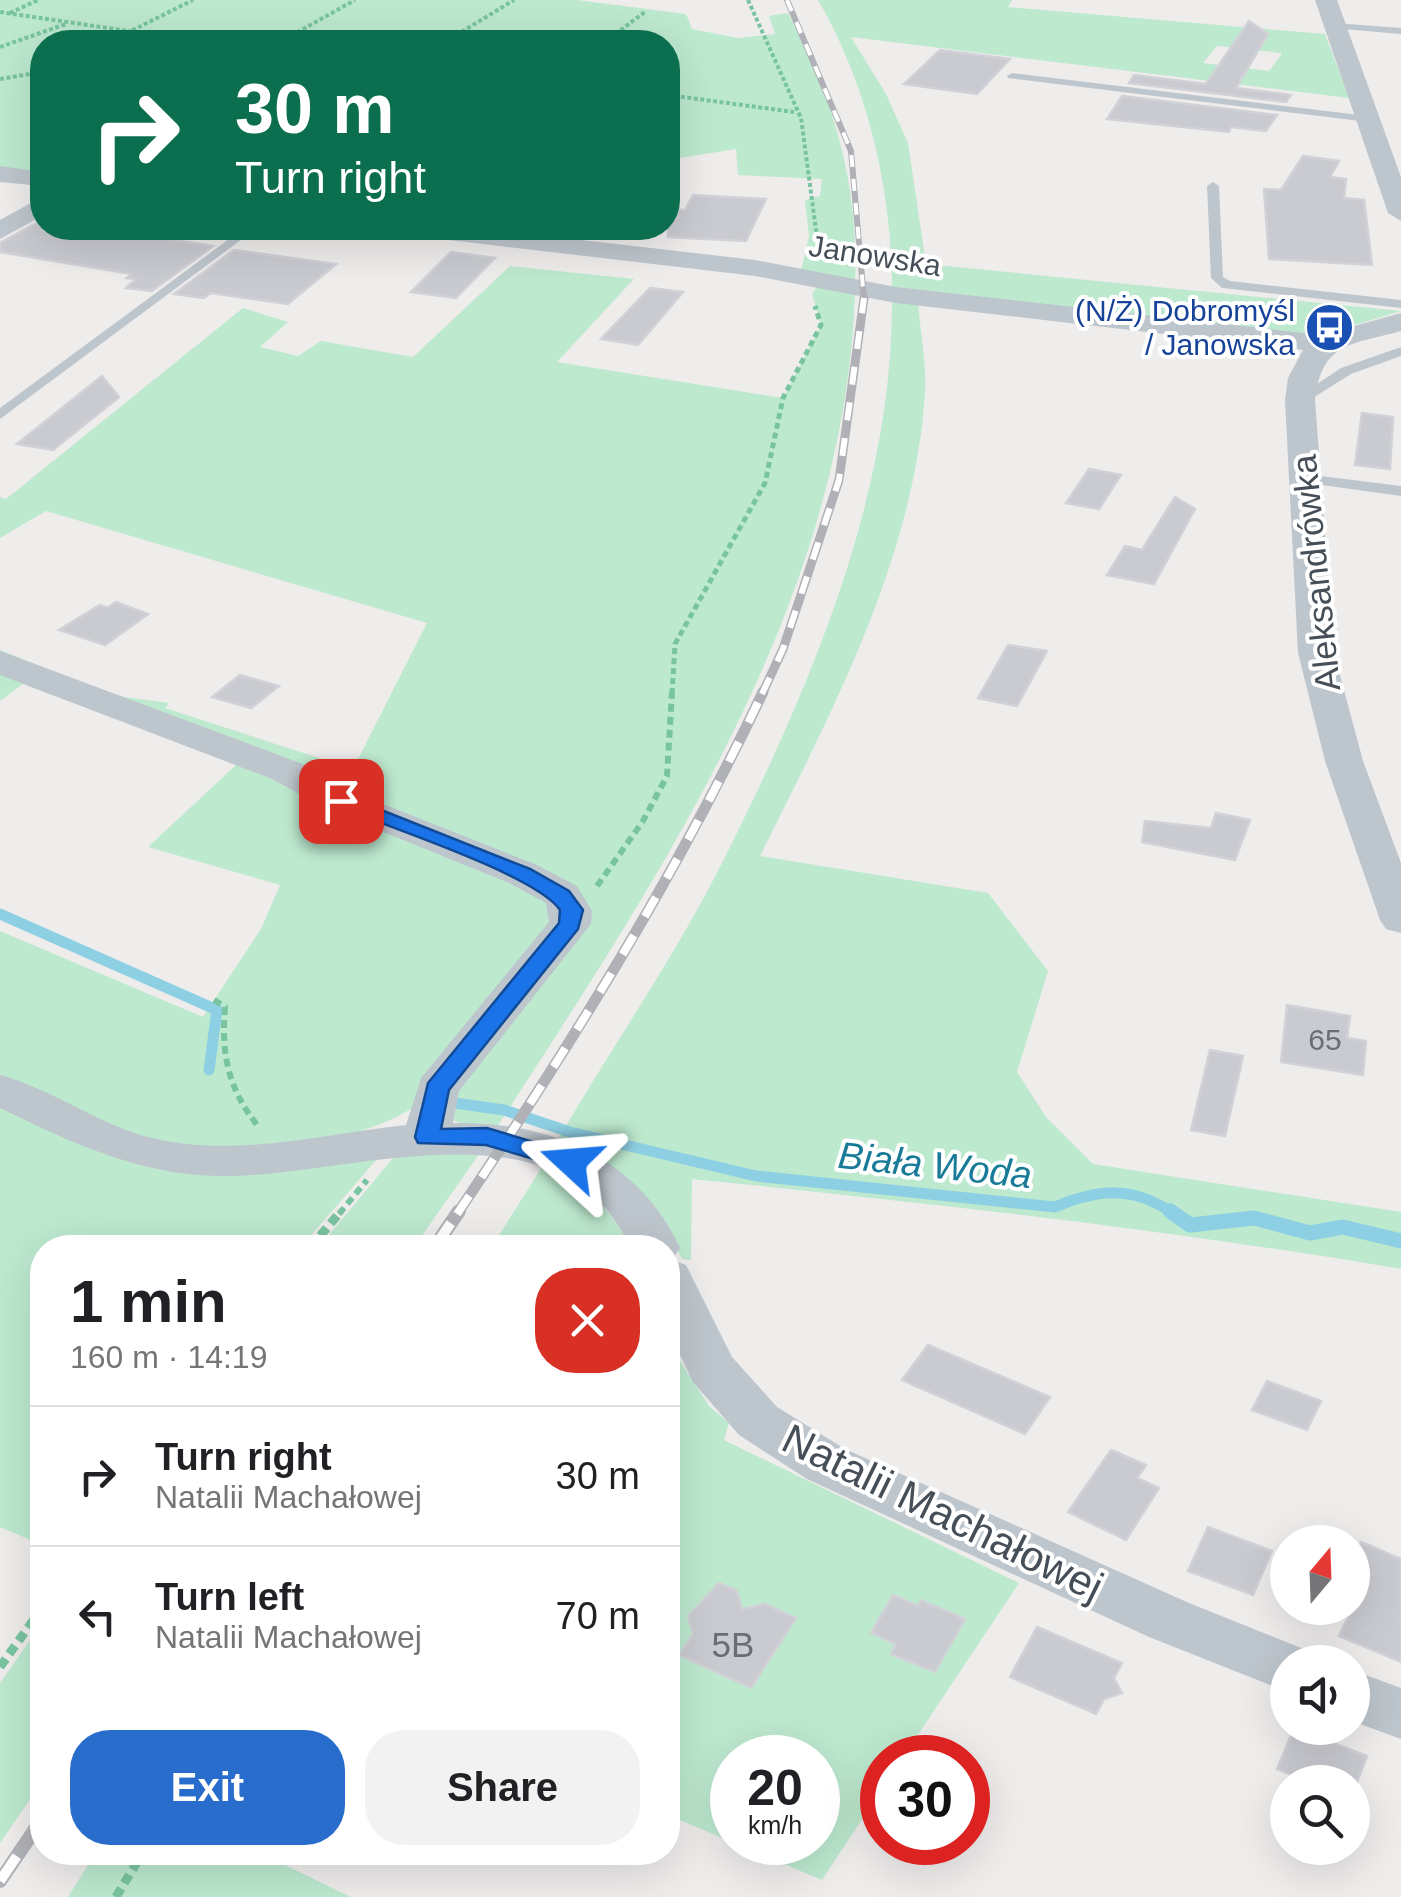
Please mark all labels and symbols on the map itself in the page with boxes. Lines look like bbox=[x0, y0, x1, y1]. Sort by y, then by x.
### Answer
street label: Janowska bbox=[807, 229, 944, 282]
place label: (N/Ż) Dobromyśl / Janowska bbox=[1075, 294, 1295, 361]
bus stop icon: (N/Ż) Dobromyśl / Janowska bbox=[1304, 302, 1356, 354]
street label: Aleksandrówka bbox=[1284, 452, 1347, 693]
pin bbox=[299, 759, 384, 844]
house number: 65 bbox=[1308, 1023, 1342, 1056]
position arrow bbox=[519, 1110, 623, 1214]
water label: Biała Woda bbox=[836, 1134, 1034, 1196]
street label: Natalii Machałowej bbox=[775, 1415, 1110, 1610]
north arrow bbox=[1270, 1525, 1370, 1625]
house number: 5B bbox=[712, 1625, 754, 1664]
speed limit sign: 30 bbox=[860, 1735, 990, 1865]

